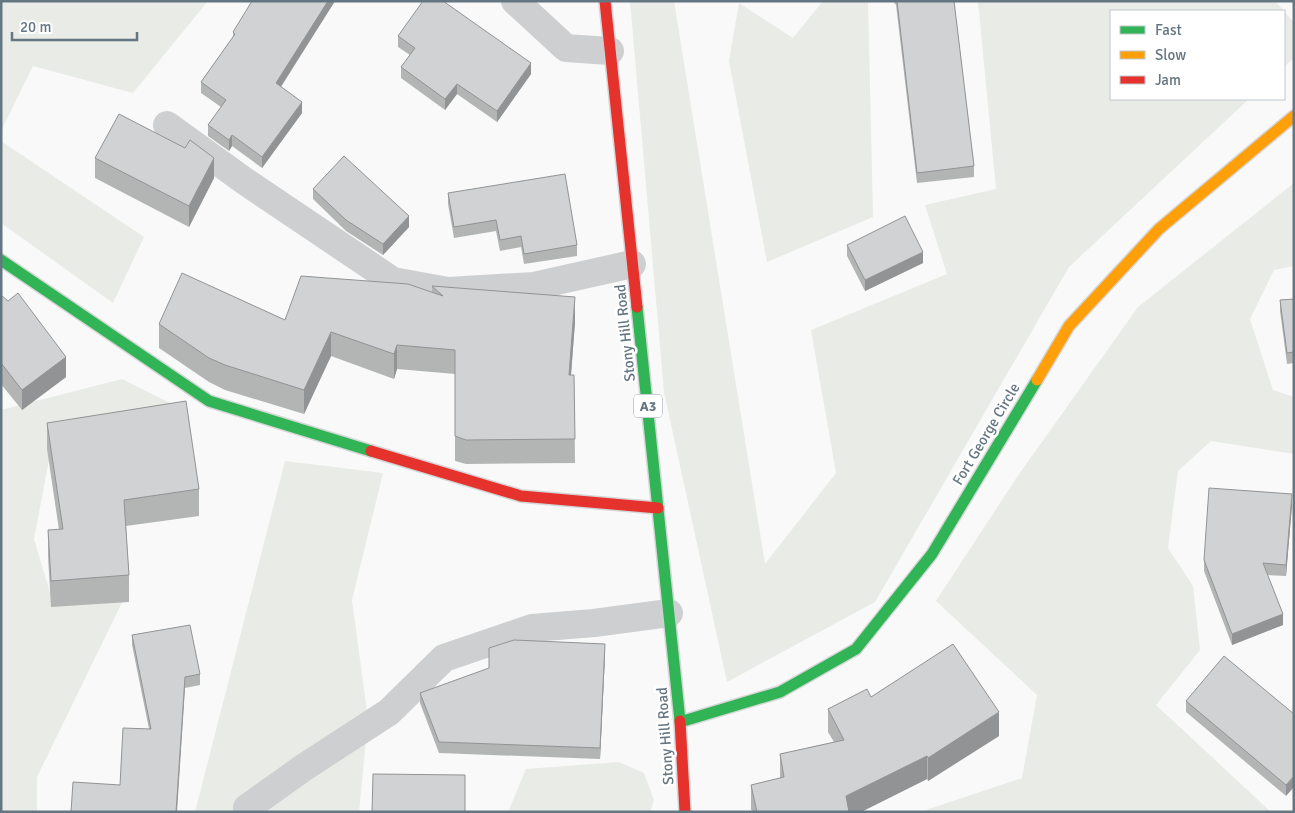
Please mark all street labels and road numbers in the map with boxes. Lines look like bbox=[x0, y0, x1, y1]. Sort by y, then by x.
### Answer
street label: Stony Hill Road bbox=[611, 283, 639, 383]
street label: Fort George Circle bbox=[948, 380, 1024, 488]
road number: A3 bbox=[634, 394, 662, 418]
street label: Stony Hill Road bbox=[653, 687, 677, 785]

